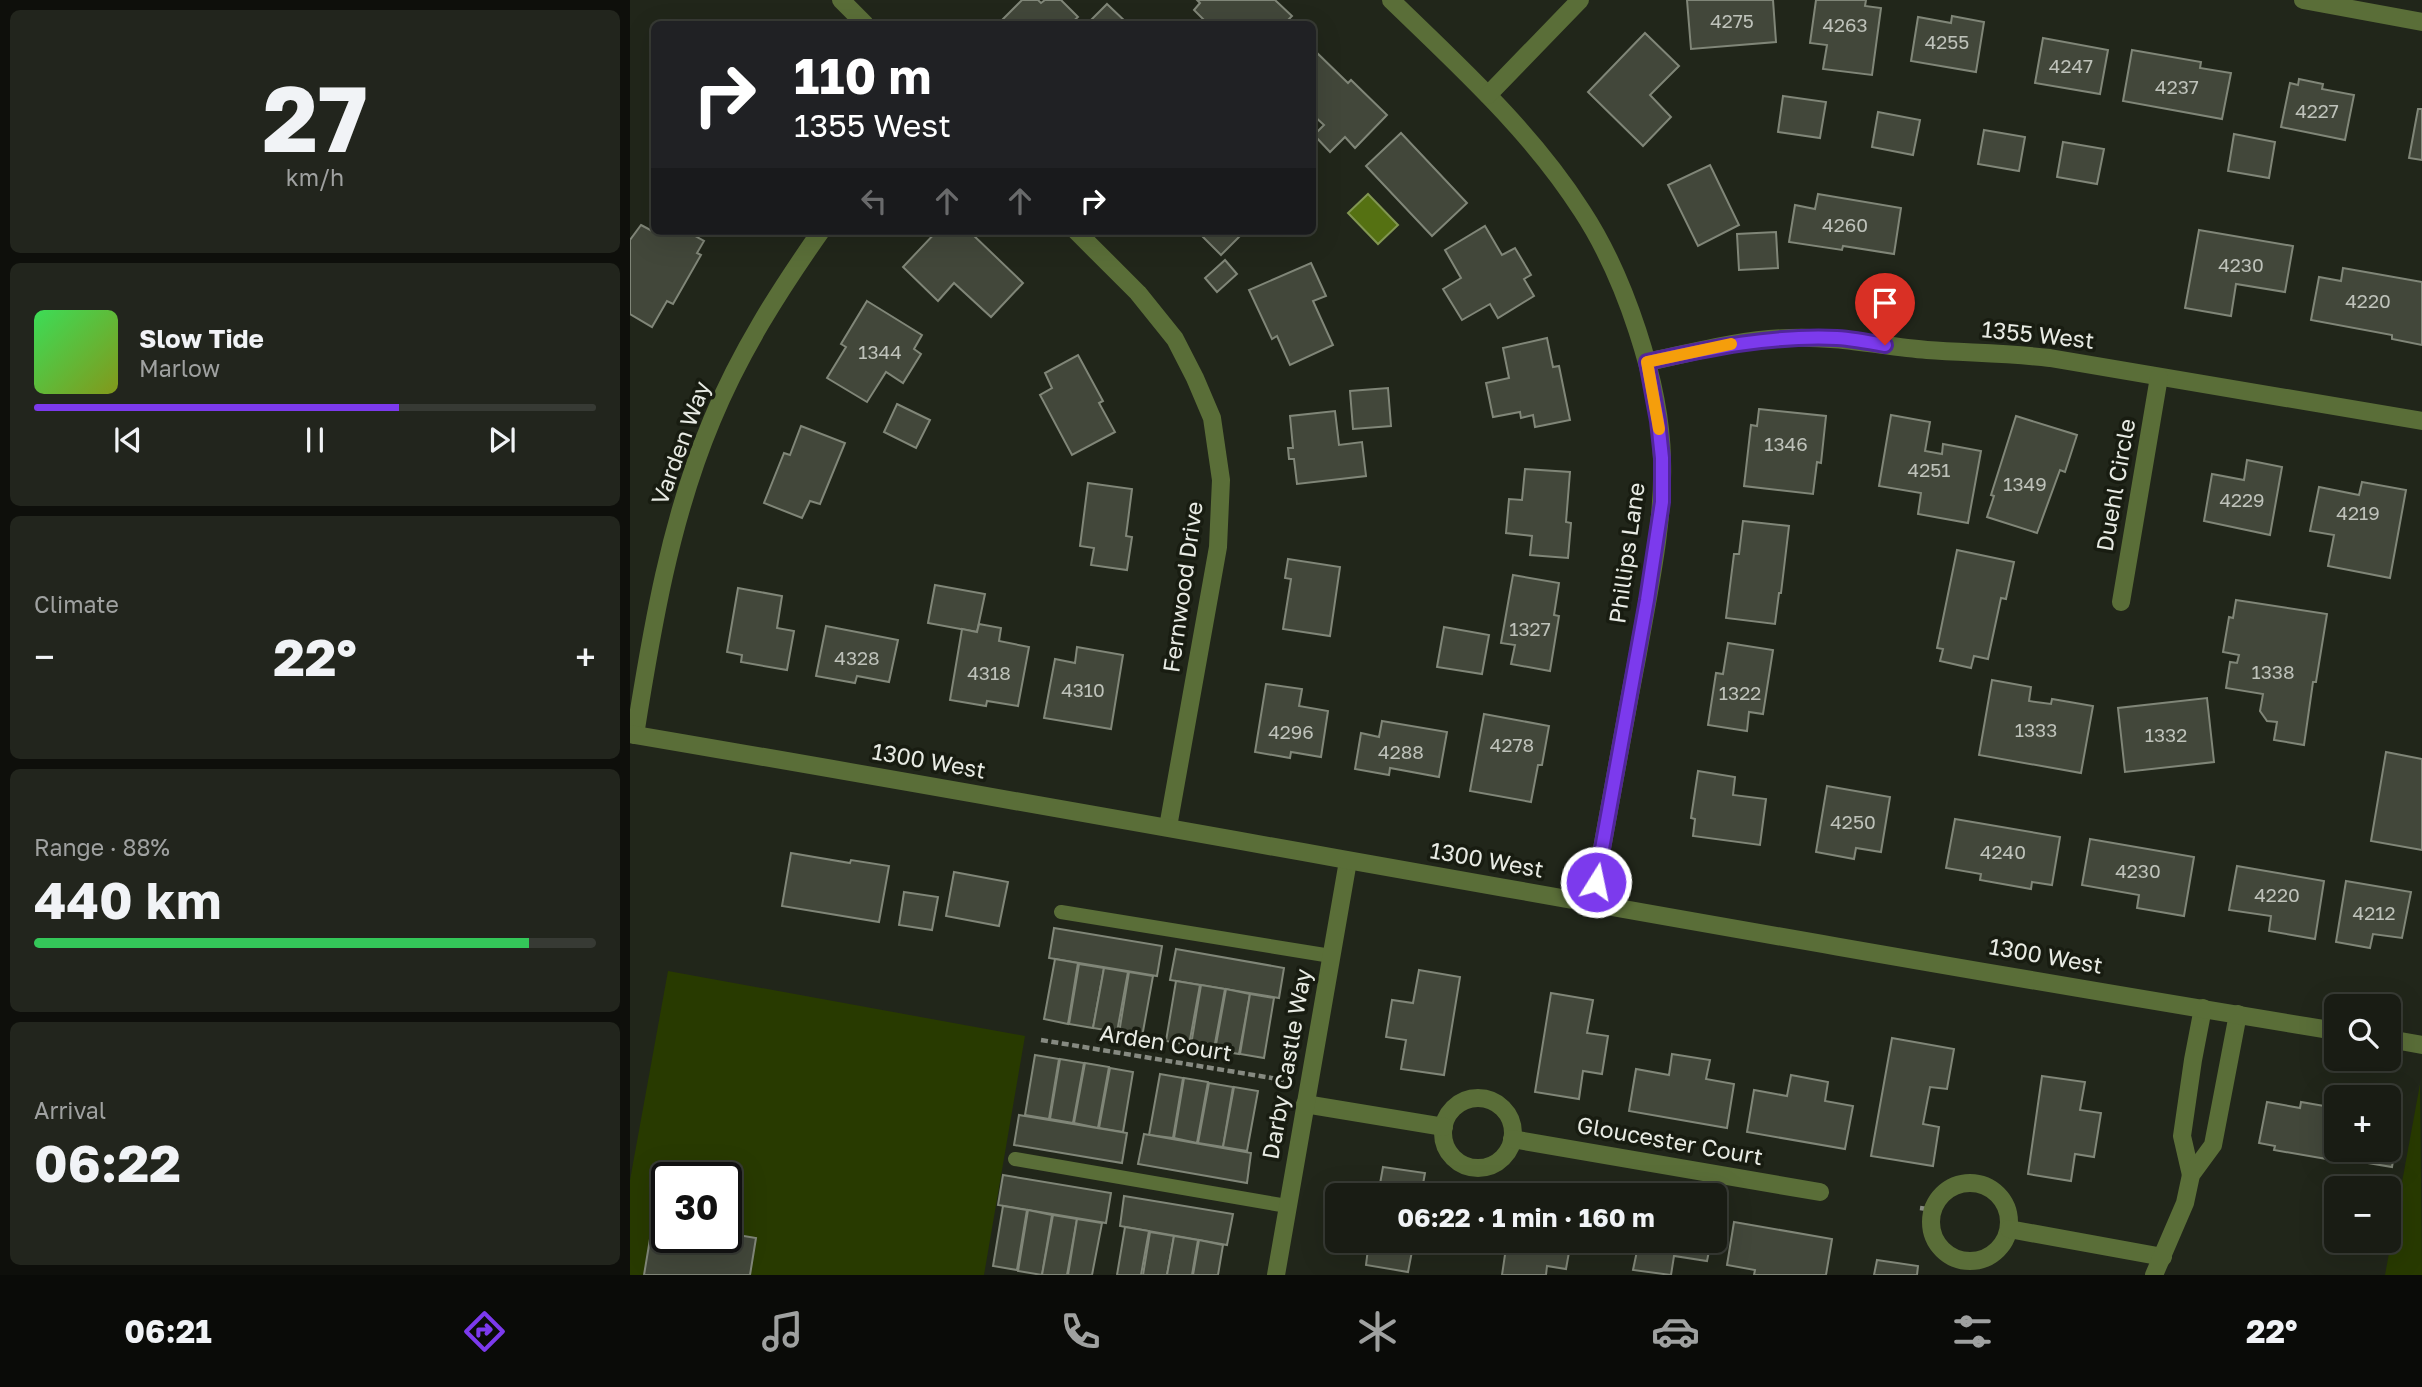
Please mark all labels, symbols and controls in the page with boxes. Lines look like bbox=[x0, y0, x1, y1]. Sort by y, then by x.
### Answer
house number: 4275 bbox=[1710, 9, 1754, 32]
house number: 4263 bbox=[1822, 13, 1868, 36]
house number: 4255 bbox=[1925, 30, 1969, 53]
text: 110 m bbox=[794, 46, 931, 105]
icon: right bbox=[679, 49, 770, 140]
house number: 4247 bbox=[2049, 54, 2093, 77]
text: 27 bbox=[262, 63, 368, 172]
house number: 4237 bbox=[2155, 75, 2199, 98]
house number: 4227 bbox=[2295, 99, 2339, 122]
text: 1355 West bbox=[794, 106, 951, 144]
text: km/h bbox=[286, 163, 344, 191]
icon: left bbox=[855, 182, 893, 220]
icon: ahead bbox=[928, 182, 966, 220]
icon: ahead bbox=[1001, 182, 1039, 220]
icon: right bbox=[1074, 182, 1112, 220]
house number: 4260 bbox=[1822, 213, 1868, 236]
house number: 4230 bbox=[2218, 253, 2264, 276]
pin bbox=[1855, 273, 1915, 345]
icon: arrive bbox=[1866, 284, 1904, 322]
house number: 4220 bbox=[2345, 289, 2391, 312]
street label: 1355 West bbox=[1980, 314, 2096, 354]
text: Slow Tide bbox=[139, 323, 264, 354]
house number: 1344 bbox=[858, 340, 902, 363]
text: Marlow bbox=[139, 354, 220, 382]
street label: Varden Way bbox=[645, 377, 715, 508]
street label: Duehl Circle bbox=[2090, 416, 2140, 553]
icon: previous bbox=[109, 421, 147, 459]
icon: pause bbox=[296, 421, 334, 459]
icon: next bbox=[483, 421, 521, 459]
house number: 1346 bbox=[1764, 432, 1808, 455]
house number: 4251 bbox=[1908, 458, 1950, 481]
house number: 1349 bbox=[2003, 472, 2047, 495]
street label: Phillips Lane bbox=[1602, 481, 1650, 625]
house number: 4229 bbox=[2219, 488, 2265, 511]
street label: Fernwood Drive bbox=[1156, 499, 1208, 674]
house number: 4219 bbox=[2336, 501, 2380, 524]
text: Climate bbox=[34, 590, 119, 618]
house number: 1327 bbox=[1509, 617, 1551, 640]
text: 22° bbox=[273, 625, 357, 687]
text: − bbox=[34, 634, 55, 679]
text: + bbox=[575, 634, 596, 679]
house number: 4328 bbox=[834, 646, 880, 669]
house number: 1338 bbox=[2251, 660, 2295, 683]
house number: 4318 bbox=[967, 661, 1011, 684]
house number: 4310 bbox=[1061, 678, 1105, 701]
house number: 1322 bbox=[1719, 681, 1761, 704]
house number: 1333 bbox=[2015, 718, 2057, 741]
house number: 4296 bbox=[1268, 720, 1314, 743]
house number: 1332 bbox=[2145, 723, 2187, 746]
house number: 4278 bbox=[1490, 733, 1534, 756]
street label: 1300 West bbox=[870, 736, 988, 784]
house number: 4288 bbox=[1378, 740, 1424, 763]
house number: 4250 bbox=[1830, 810, 1876, 833]
text: Range · 88% bbox=[34, 833, 170, 861]
street label: 1300 West bbox=[1428, 835, 1546, 883]
house number: 4240 bbox=[1980, 840, 2026, 863]
position arrow bbox=[1559, 845, 1633, 919]
house number: 4230 bbox=[2115, 859, 2161, 882]
text: 440 km bbox=[34, 868, 221, 930]
house number: 4220 bbox=[2254, 883, 2300, 906]
house number: 4212 bbox=[2353, 901, 2395, 924]
street label: 1300 West bbox=[1987, 931, 2105, 979]
street label: Darby Castle Way bbox=[1255, 966, 1317, 1161]
map controls bbox=[2324, 994, 2401, 1253]
button: search bbox=[2324, 994, 2401, 1071]
street label: Arden Court bbox=[1098, 1018, 1234, 1066]
button: + bbox=[2324, 1085, 2401, 1162]
text: Arrival bbox=[34, 1096, 106, 1124]
street label: Gloucester Court bbox=[1575, 1110, 1765, 1170]
text: 06:22 bbox=[34, 1131, 181, 1193]
speed limit sign: 30 bbox=[651, 1162, 742, 1253]
button: − bbox=[2324, 1176, 2401, 1253]
text: 06:22 · 1 min · 160 m bbox=[1397, 1202, 1655, 1233]
icon: directions bbox=[460, 1307, 509, 1356]
icon: music bbox=[758, 1307, 807, 1356]
icon: phone bbox=[1056, 1307, 1105, 1356]
icon: climate bbox=[1353, 1307, 1402, 1356]
icon: car bbox=[1651, 1307, 1700, 1356]
icon: filters bbox=[1948, 1307, 1997, 1356]
text: 06:21 bbox=[124, 1312, 212, 1350]
text: 22° bbox=[2246, 1312, 2298, 1350]

